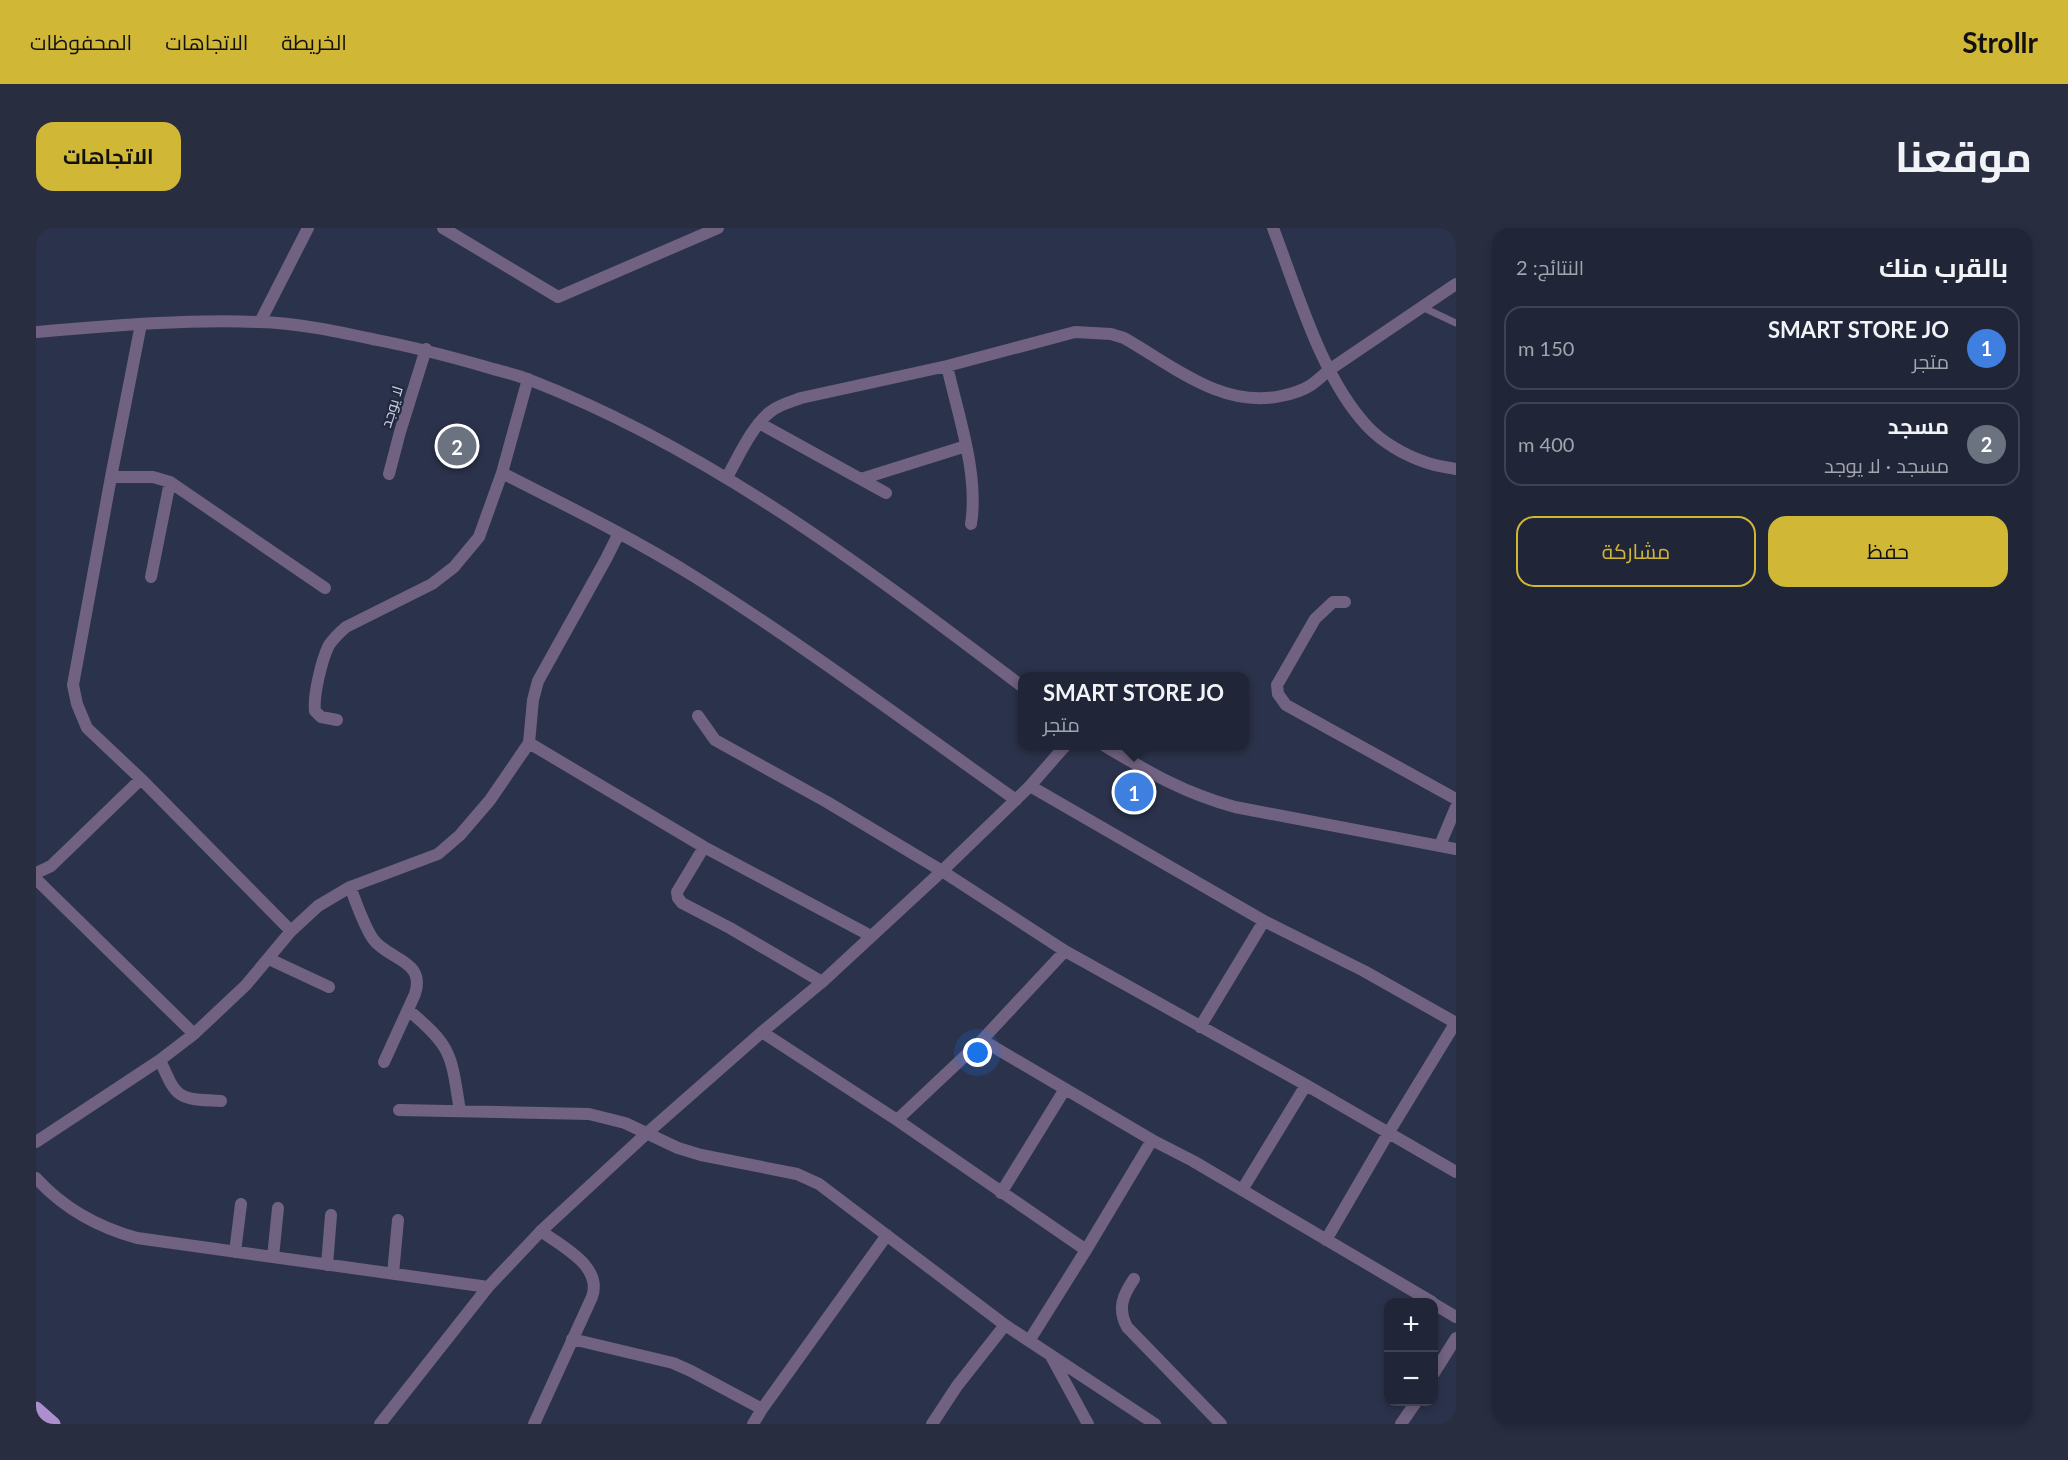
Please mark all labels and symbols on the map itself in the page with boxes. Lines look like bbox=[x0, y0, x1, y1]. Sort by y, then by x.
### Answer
street label: لا يوجد bbox=[376, 384, 407, 430]
pin: 2 bbox=[438, 424, 476, 468]
pin: 1 bbox=[1114, 770, 1154, 814]
your location bbox=[963, 1038, 992, 1067]

